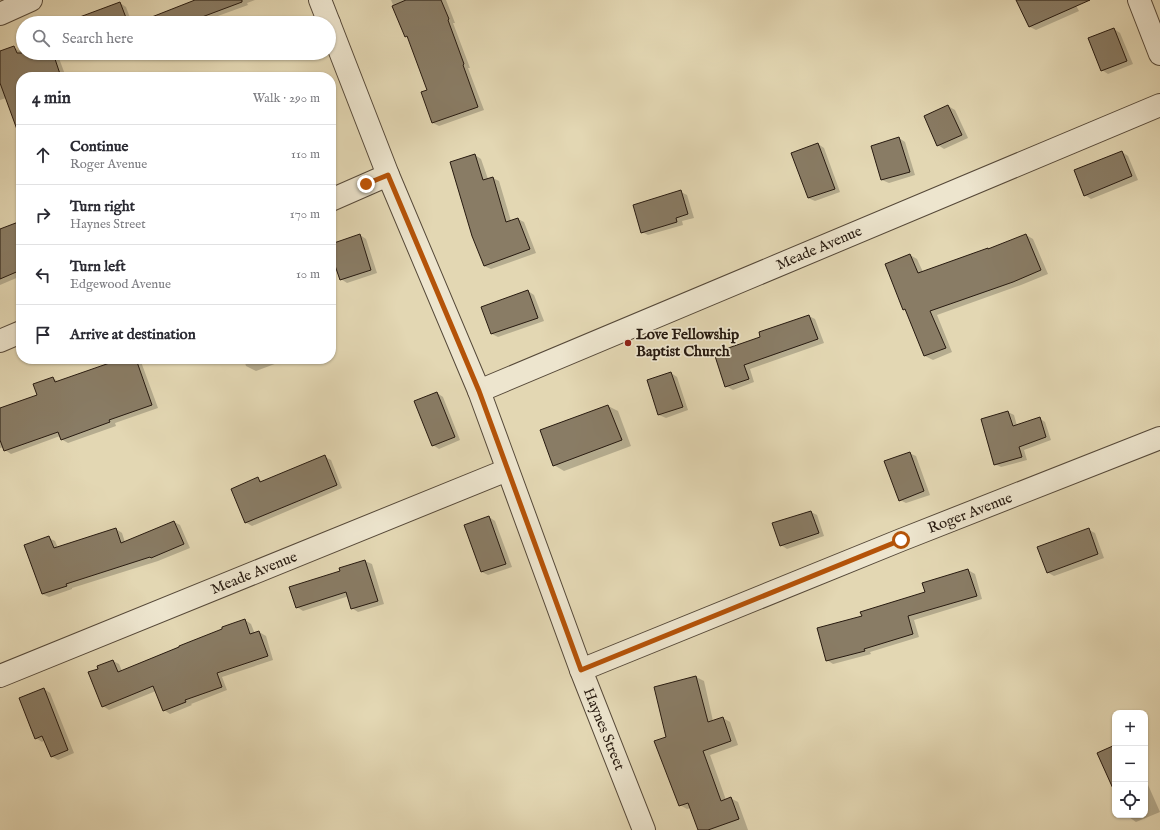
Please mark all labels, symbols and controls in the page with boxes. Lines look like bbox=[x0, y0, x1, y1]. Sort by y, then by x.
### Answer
search box bbox=[16, 16, 336, 60]
icon: search bbox=[30, 27, 52, 49]
text: Search here bbox=[62, 29, 133, 48]
text: 4 min bbox=[32, 88, 71, 109]
text: Walk · 290 m bbox=[253, 90, 320, 107]
text: Continue bbox=[70, 137, 128, 156]
icon: ahead bbox=[32, 144, 54, 166]
text: 110 m bbox=[291, 146, 320, 163]
text: Roger Avenue bbox=[70, 156, 147, 173]
route end bbox=[357, 175, 375, 193]
text: Turn right bbox=[70, 197, 135, 216]
icon: right bbox=[32, 204, 54, 226]
text: 170 m bbox=[290, 206, 320, 223]
text: Haynes Street bbox=[70, 216, 146, 233]
street label: Meade Avenue bbox=[773, 221, 865, 275]
text: Turn left bbox=[70, 257, 126, 276]
icon: left bbox=[32, 264, 54, 286]
text: 10 m bbox=[296, 266, 320, 283]
text: Edgewood Avenue bbox=[70, 276, 171, 293]
icon: arrive bbox=[32, 324, 54, 346]
text: Arrive at destination bbox=[70, 325, 196, 344]
place label: Love Fellowship Baptist Church bbox=[636, 325, 739, 361]
marker: Love Fellowship Baptist Church bbox=[623, 338, 633, 348]
street label: Roger Avenue bbox=[925, 488, 1015, 538]
route start bbox=[892, 531, 910, 549]
street label: Meade Avenue bbox=[208, 547, 300, 599]
street label: Haynes Street bbox=[579, 685, 629, 773]
map controls bbox=[1112, 710, 1148, 818]
button: + bbox=[1112, 710, 1148, 746]
button: − bbox=[1112, 746, 1148, 782]
button: locate bbox=[1112, 782, 1148, 818]

